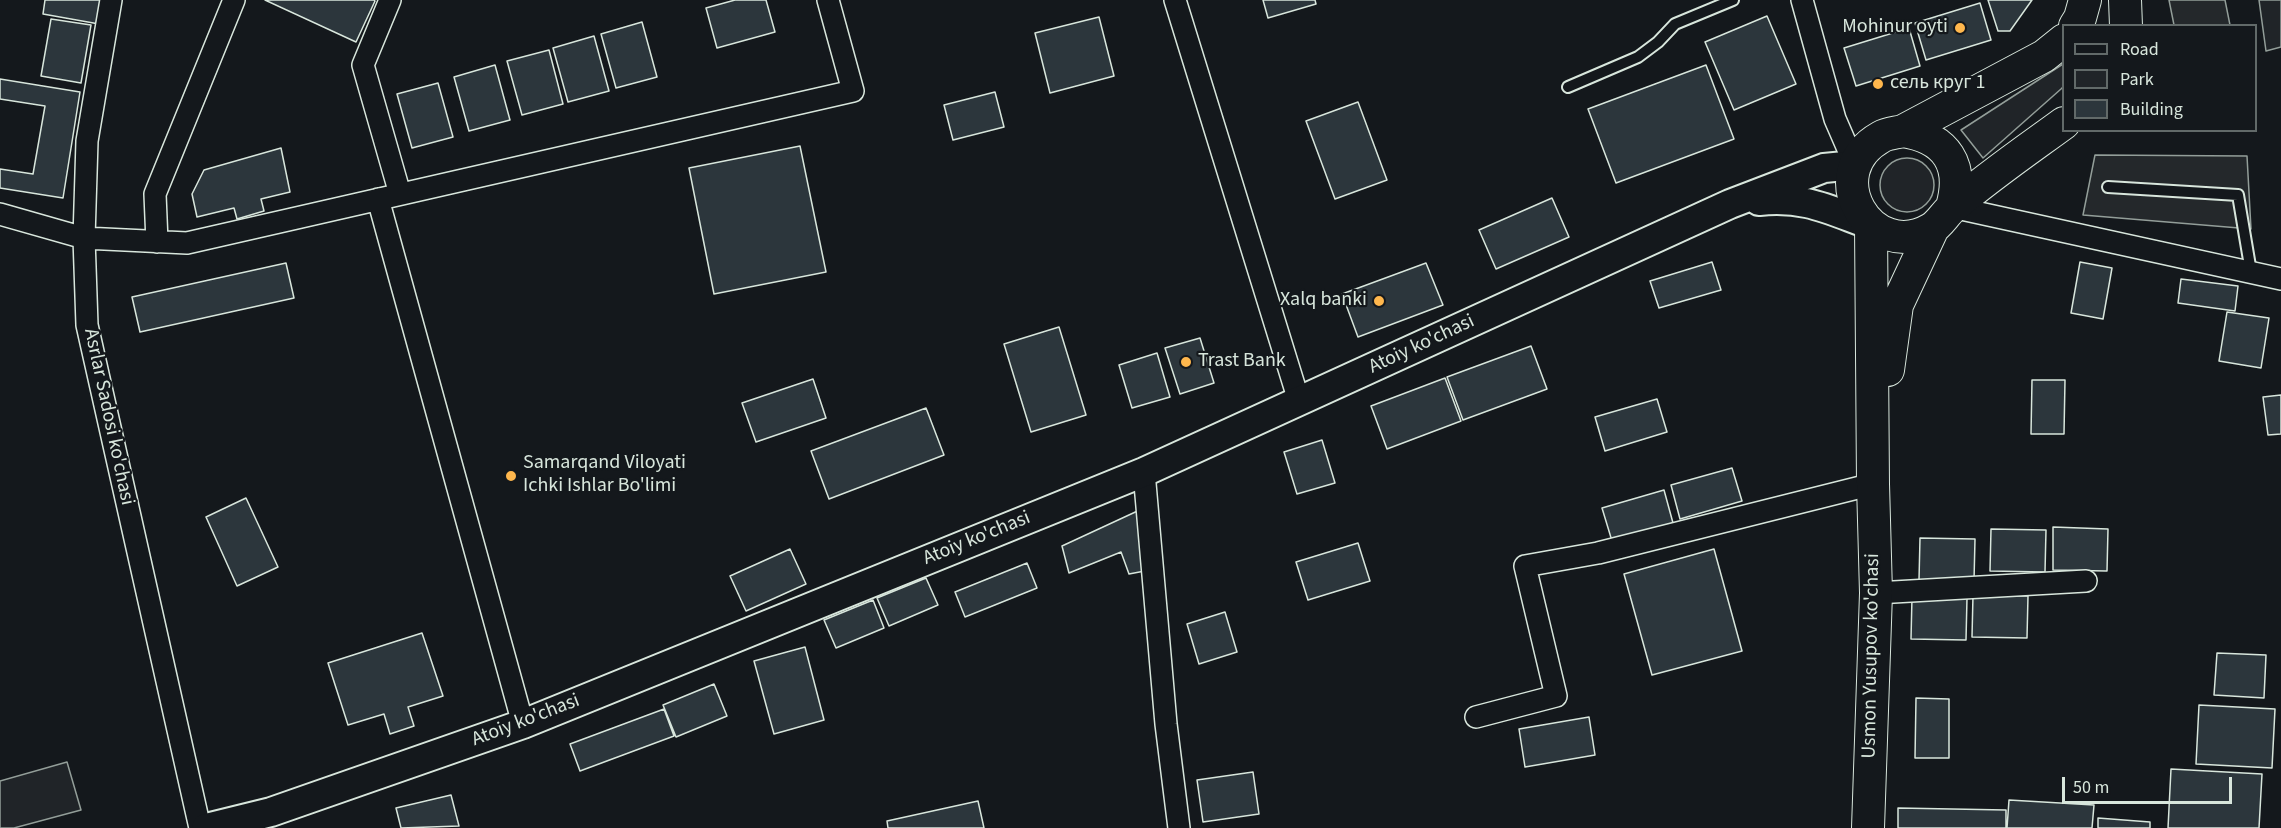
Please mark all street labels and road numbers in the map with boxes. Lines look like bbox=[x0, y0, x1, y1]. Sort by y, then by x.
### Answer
street label: Atoiy ko'chasi bbox=[1365, 310, 1479, 380]
street label: Asrlar Sadosi ko'chasi bbox=[78, 326, 138, 508]
street label: Atoiy ko'chasi bbox=[920, 507, 1034, 571]
street label: Usmon Yusupov ko'chasi bbox=[1858, 553, 1886, 759]
street label: Atoiy ko'chasi bbox=[469, 689, 583, 753]

